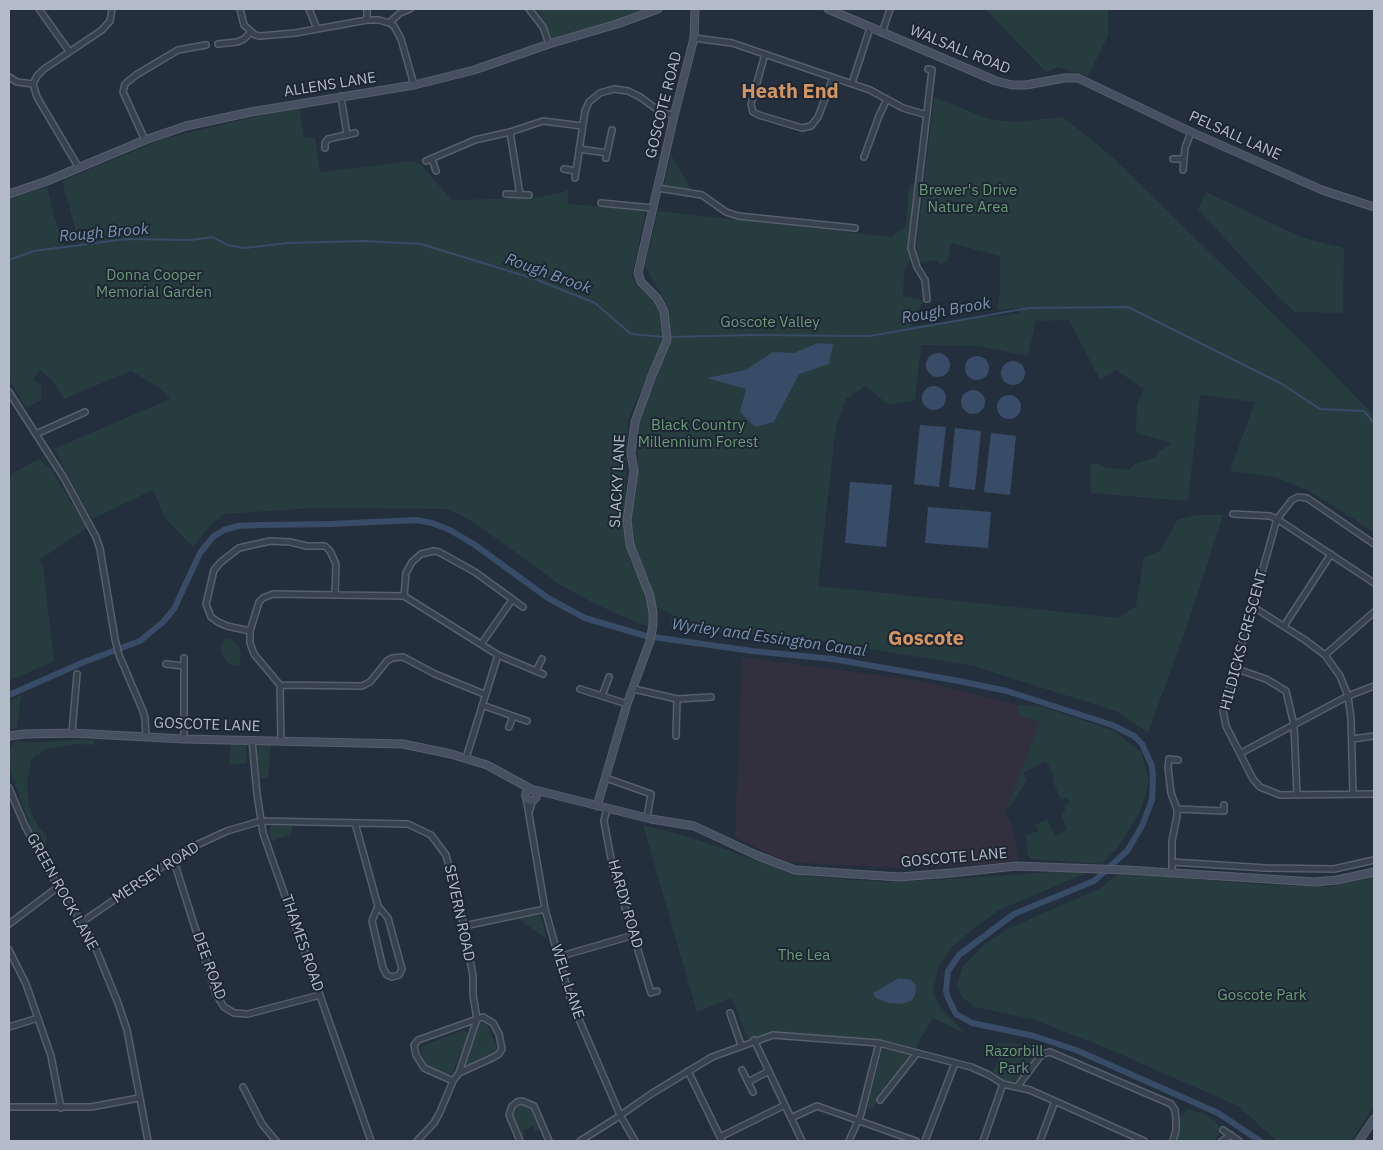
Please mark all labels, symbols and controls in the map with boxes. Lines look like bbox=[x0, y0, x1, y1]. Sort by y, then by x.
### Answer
street label: WALSALL ROAD bbox=[907, 22, 1013, 78]
street label: GOSCOTE ROAD bbox=[642, 50, 686, 160]
street label: ALLENS LANE bbox=[283, 69, 377, 101]
district label: Heath End bbox=[741, 80, 839, 104]
street label: PELSALL LANE bbox=[1186, 108, 1284, 164]
park label: Brewer's Drive Nature Area bbox=[919, 182, 1017, 217]
water label: Rough Brook bbox=[58, 220, 150, 246]
water label: Rough Brook bbox=[502, 250, 594, 298]
park label: Donna Cooper Memorial Garden bbox=[96, 267, 212, 302]
water label: Rough Brook bbox=[900, 294, 992, 328]
park label: Goscote Valley bbox=[720, 314, 820, 332]
park label: Black Country Millennium Forest bbox=[638, 417, 758, 452]
street label: SLACKY LANE bbox=[607, 434, 629, 528]
street label: HILDICKS CRESCENT bbox=[1217, 568, 1271, 712]
water label: Wyrley and Essington Canal bbox=[671, 615, 867, 661]
district label: Goscote bbox=[888, 627, 964, 651]
street label: GOSCOTE LANE bbox=[153, 714, 261, 736]
street label: GREEN ROCK LANE bbox=[22, 830, 102, 954]
street label: MERSEY ROAD bbox=[109, 838, 203, 908]
street label: GOSCOTE LANE bbox=[900, 844, 1008, 872]
street label: HARDY ROAD bbox=[604, 858, 646, 950]
street label: SEVERN ROAD bbox=[440, 863, 478, 963]
street label: THAMES ROAD bbox=[277, 892, 327, 994]
street label: DEE ROAD bbox=[188, 930, 230, 1002]
street label: WELL LANE bbox=[546, 942, 588, 1022]
park label: The Lea bbox=[778, 947, 830, 965]
park label: Goscote Park bbox=[1217, 987, 1307, 1005]
park label: Razorbill Park bbox=[985, 1043, 1043, 1078]

